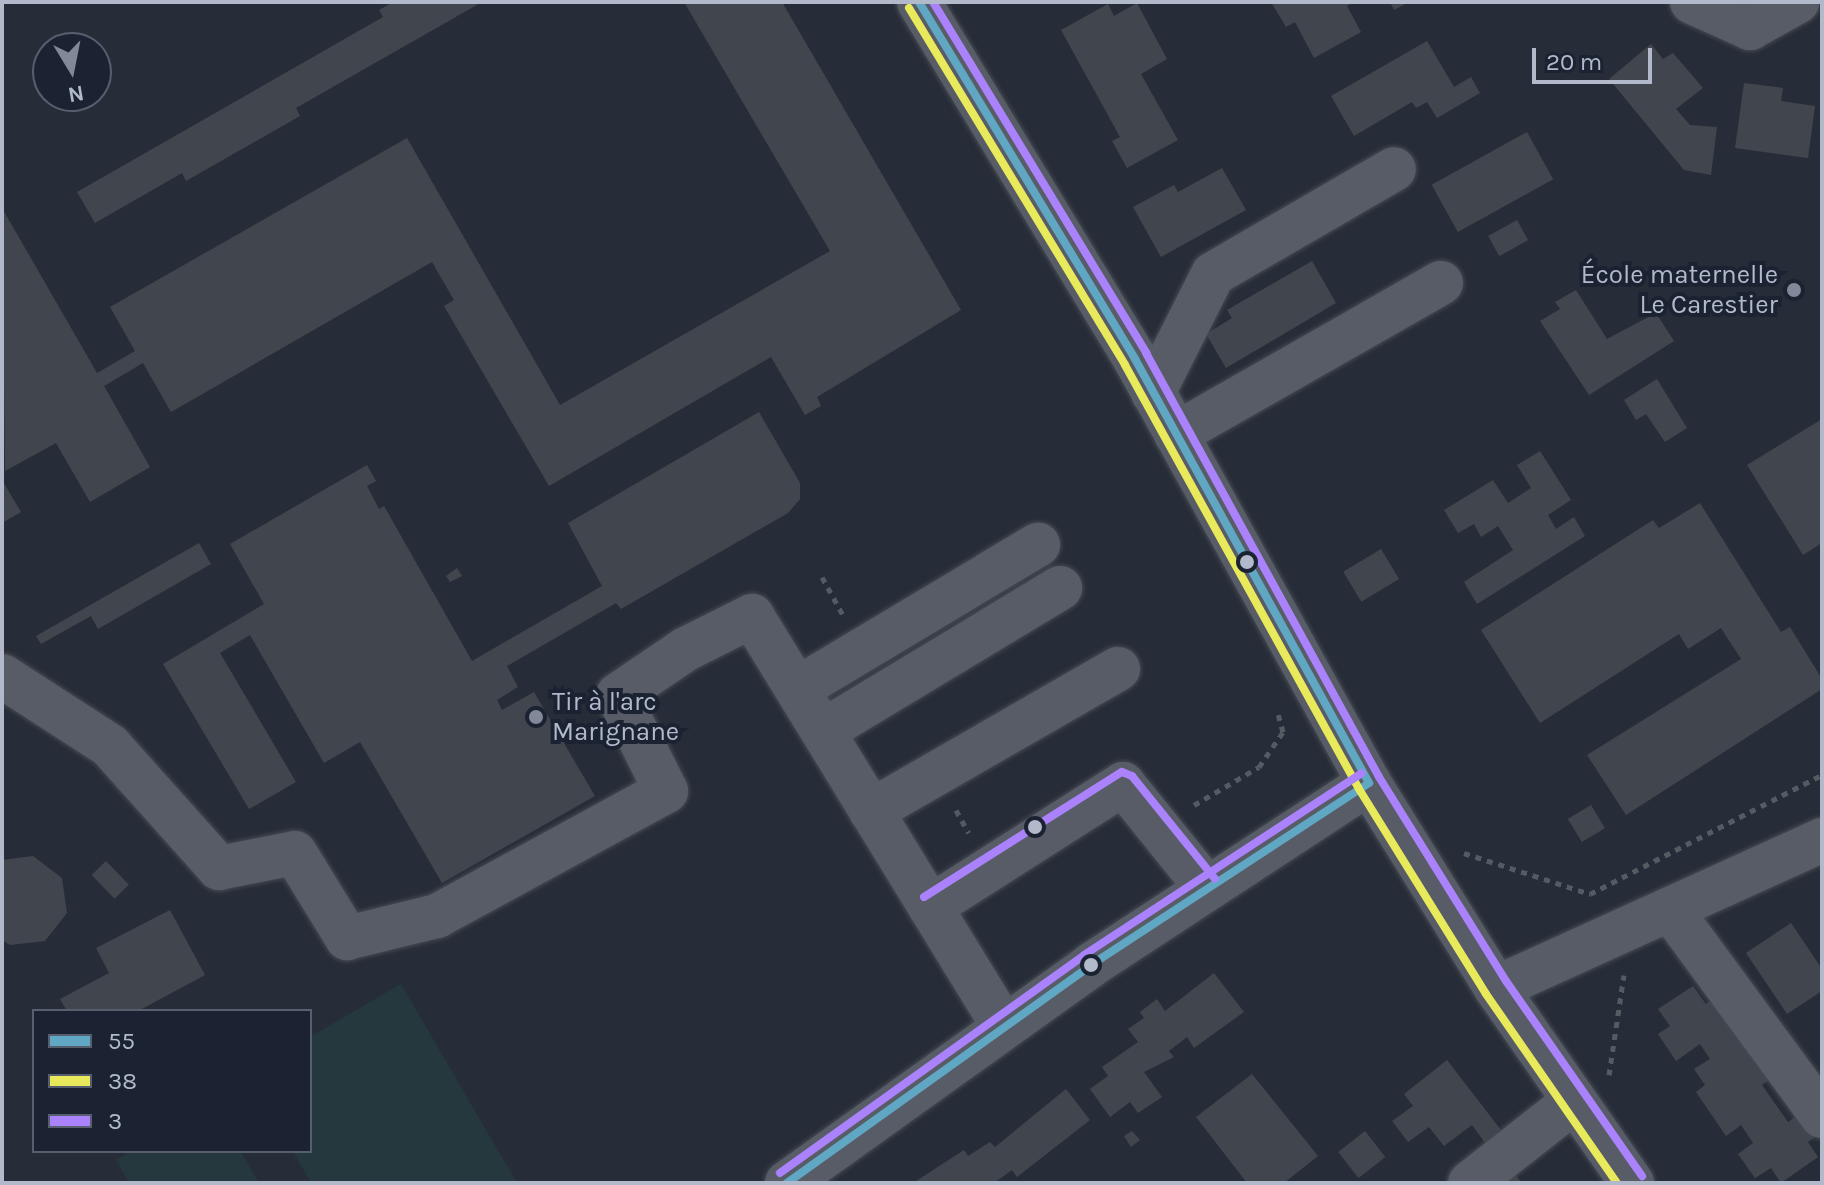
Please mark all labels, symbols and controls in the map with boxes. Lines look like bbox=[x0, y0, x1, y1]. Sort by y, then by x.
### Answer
north arrow bbox=[32, 32, 112, 112]
scale bar bbox=[1536, 32, 1656, 82]
text: 20 m bbox=[1546, 48, 1602, 76]
text: N bbox=[66, 79, 86, 108]
place label: École maternelle Le Carestier bbox=[1581, 259, 1778, 320]
marker: École maternelle Le Carestier bbox=[1785, 281, 1803, 299]
unlabelled marker bbox=[1239, 554, 1255, 570]
place label: Tir à l'arc Marignane bbox=[552, 686, 679, 748]
marker: Tir à l'arc Marignane bbox=[527, 708, 545, 726]
unlabelled marker bbox=[1027, 819, 1043, 835]
unlabelled marker bbox=[1083, 957, 1099, 973]
legend bbox=[32, 1009, 312, 1153]
text: 55 bbox=[108, 1027, 135, 1055]
text: 38 bbox=[108, 1067, 137, 1095]
text: 3 bbox=[108, 1107, 122, 1135]

